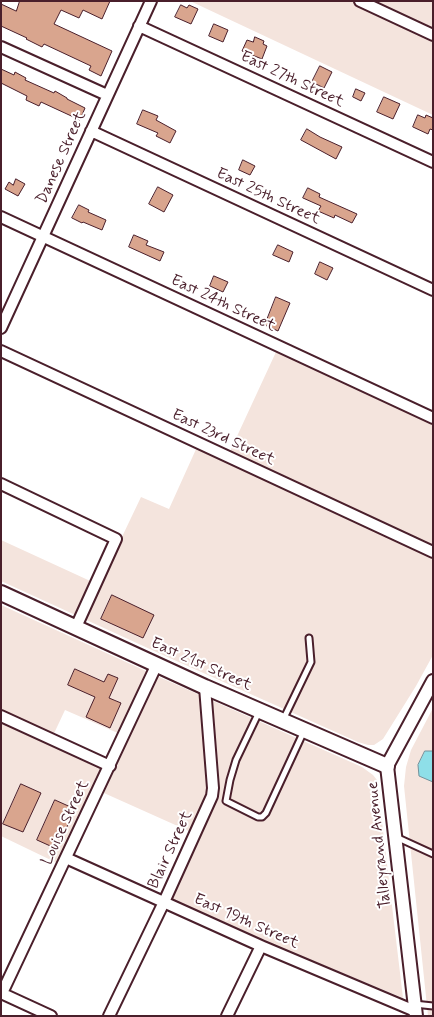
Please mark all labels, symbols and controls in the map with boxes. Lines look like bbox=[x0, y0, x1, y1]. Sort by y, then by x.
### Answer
street label: East 27th Street bbox=[237, 48, 347, 112]
street label: Danese Street bbox=[33, 109, 91, 207]
street label: East 25th Street bbox=[213, 165, 323, 229]
street label: East 24th Street bbox=[167, 271, 279, 337]
street label: East 23rd Street bbox=[168, 406, 278, 470]
street label: East 21st Street bbox=[148, 634, 254, 696]
street label: Louise Street bbox=[38, 777, 94, 869]
street label: Talleyrand Avenue bbox=[364, 781, 396, 909]
street label: Blair Street bbox=[145, 808, 197, 892]
street label: East 19th Street bbox=[191, 890, 301, 954]

